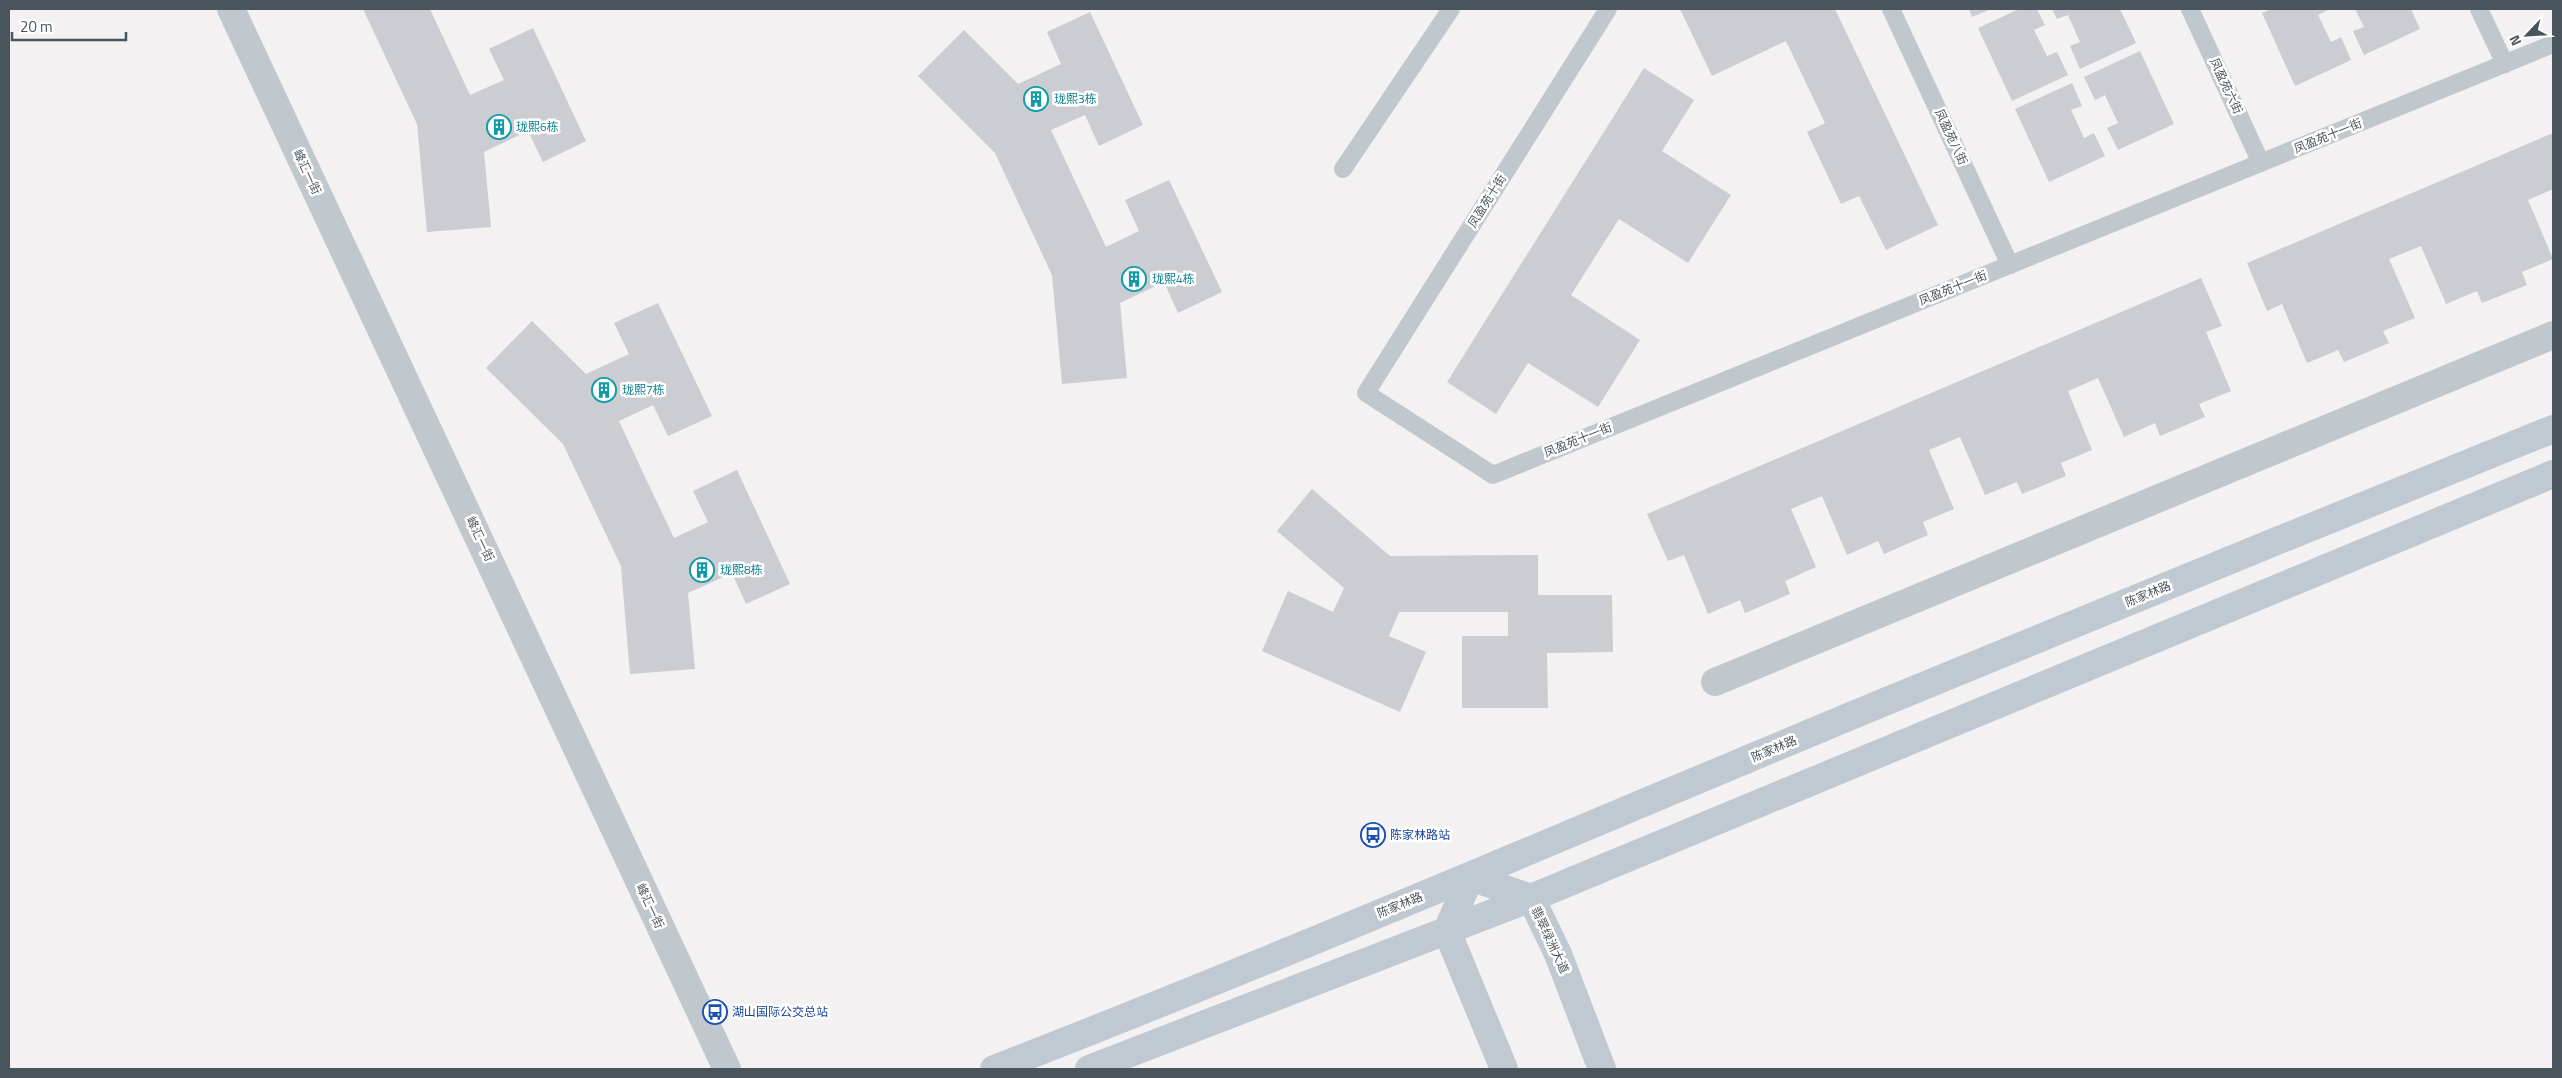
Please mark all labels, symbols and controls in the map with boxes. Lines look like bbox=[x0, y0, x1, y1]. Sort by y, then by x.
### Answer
scale bar bbox=[12, 10, 126, 42]
north arrow bbox=[2502, 10, 2552, 60]
text: 20 m bbox=[20, 15, 53, 38]
text: N bbox=[2503, 32, 2526, 50]
street label: 凤盈苑六街 bbox=[2205, 55, 2248, 117]
building icon: 珑熙3栋 bbox=[1023, 86, 1049, 112]
place label: 珑熙3栋 bbox=[1054, 89, 1097, 108]
street label: 凤盈苑八街 bbox=[1930, 106, 1973, 168]
street label: 凤盈苑十一街 bbox=[2291, 113, 2365, 158]
building icon: 珑熙6栋 bbox=[486, 114, 512, 140]
place label: 珑熙6栋 bbox=[516, 117, 559, 136]
street label: 峰汇一街 bbox=[289, 146, 326, 198]
street label: 凤盈苑十街 bbox=[1463, 170, 1511, 231]
street label: 凤盈苑十一街 bbox=[1916, 265, 1990, 310]
building icon: 珑熙4栋 bbox=[1121, 266, 1147, 292]
place label: 珑熙4栋 bbox=[1152, 269, 1195, 288]
building icon: 珑熙7栋 bbox=[591, 377, 617, 403]
place label: 珑熙7栋 bbox=[622, 380, 665, 399]
street label: 凤盈苑十一街 bbox=[1541, 417, 1615, 462]
street label: 峰汇一街 bbox=[462, 513, 499, 565]
building icon: 珑熙8栋 bbox=[689, 557, 715, 583]
place label: 珑熙8栋 bbox=[720, 560, 763, 579]
street label: 陈家林路 bbox=[2122, 576, 2174, 611]
street label: 陈家林路 bbox=[1748, 730, 1800, 767]
bus stop icon: 陈家林路站 bbox=[1360, 822, 1386, 848]
place label: 陈家林路站 bbox=[1390, 825, 1450, 844]
street label: 峰汇一街 bbox=[632, 880, 669, 932]
street label: 陈家林路 bbox=[1374, 887, 1426, 922]
street label: 翡翠绿洲大道 bbox=[1527, 903, 1574, 976]
bus stop icon: 湖山国际公交总站 bbox=[702, 999, 728, 1025]
place label: 湖山国际公交总站 bbox=[732, 1002, 828, 1021]

